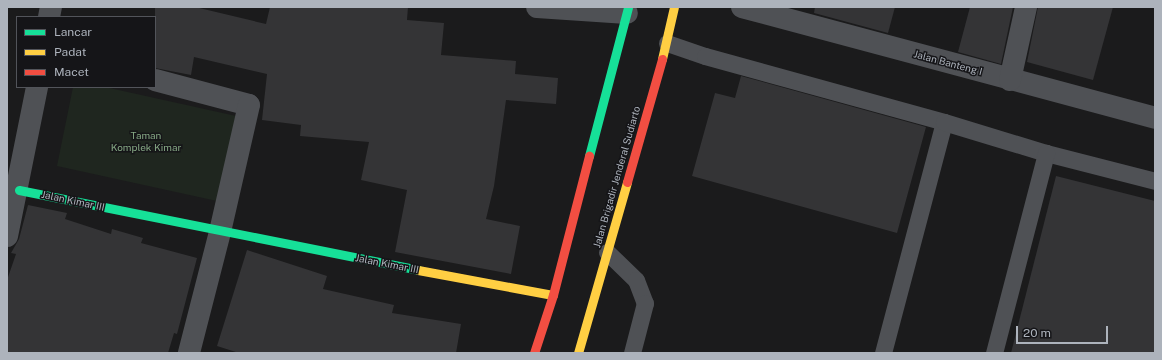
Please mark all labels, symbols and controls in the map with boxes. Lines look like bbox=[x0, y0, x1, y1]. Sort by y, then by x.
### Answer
legend bbox=[16, 16, 156, 88]
text: Lancar bbox=[54, 25, 92, 39]
text: Padat bbox=[54, 45, 86, 59]
street label: Jalan Banteng I bbox=[912, 48, 984, 78]
text: Macet bbox=[54, 65, 89, 79]
street label: Jalan Brigadir Jenderal Sudiarto bbox=[591, 105, 643, 249]
park label: Taman Komplek Kimar bbox=[111, 129, 181, 152]
street label: Jalan Kimar III bbox=[40, 188, 106, 214]
street label: Jalan Kimar III bbox=[354, 252, 420, 276]
scale bar bbox=[1018, 318, 1110, 344]
text: 20 m bbox=[1023, 326, 1051, 340]

